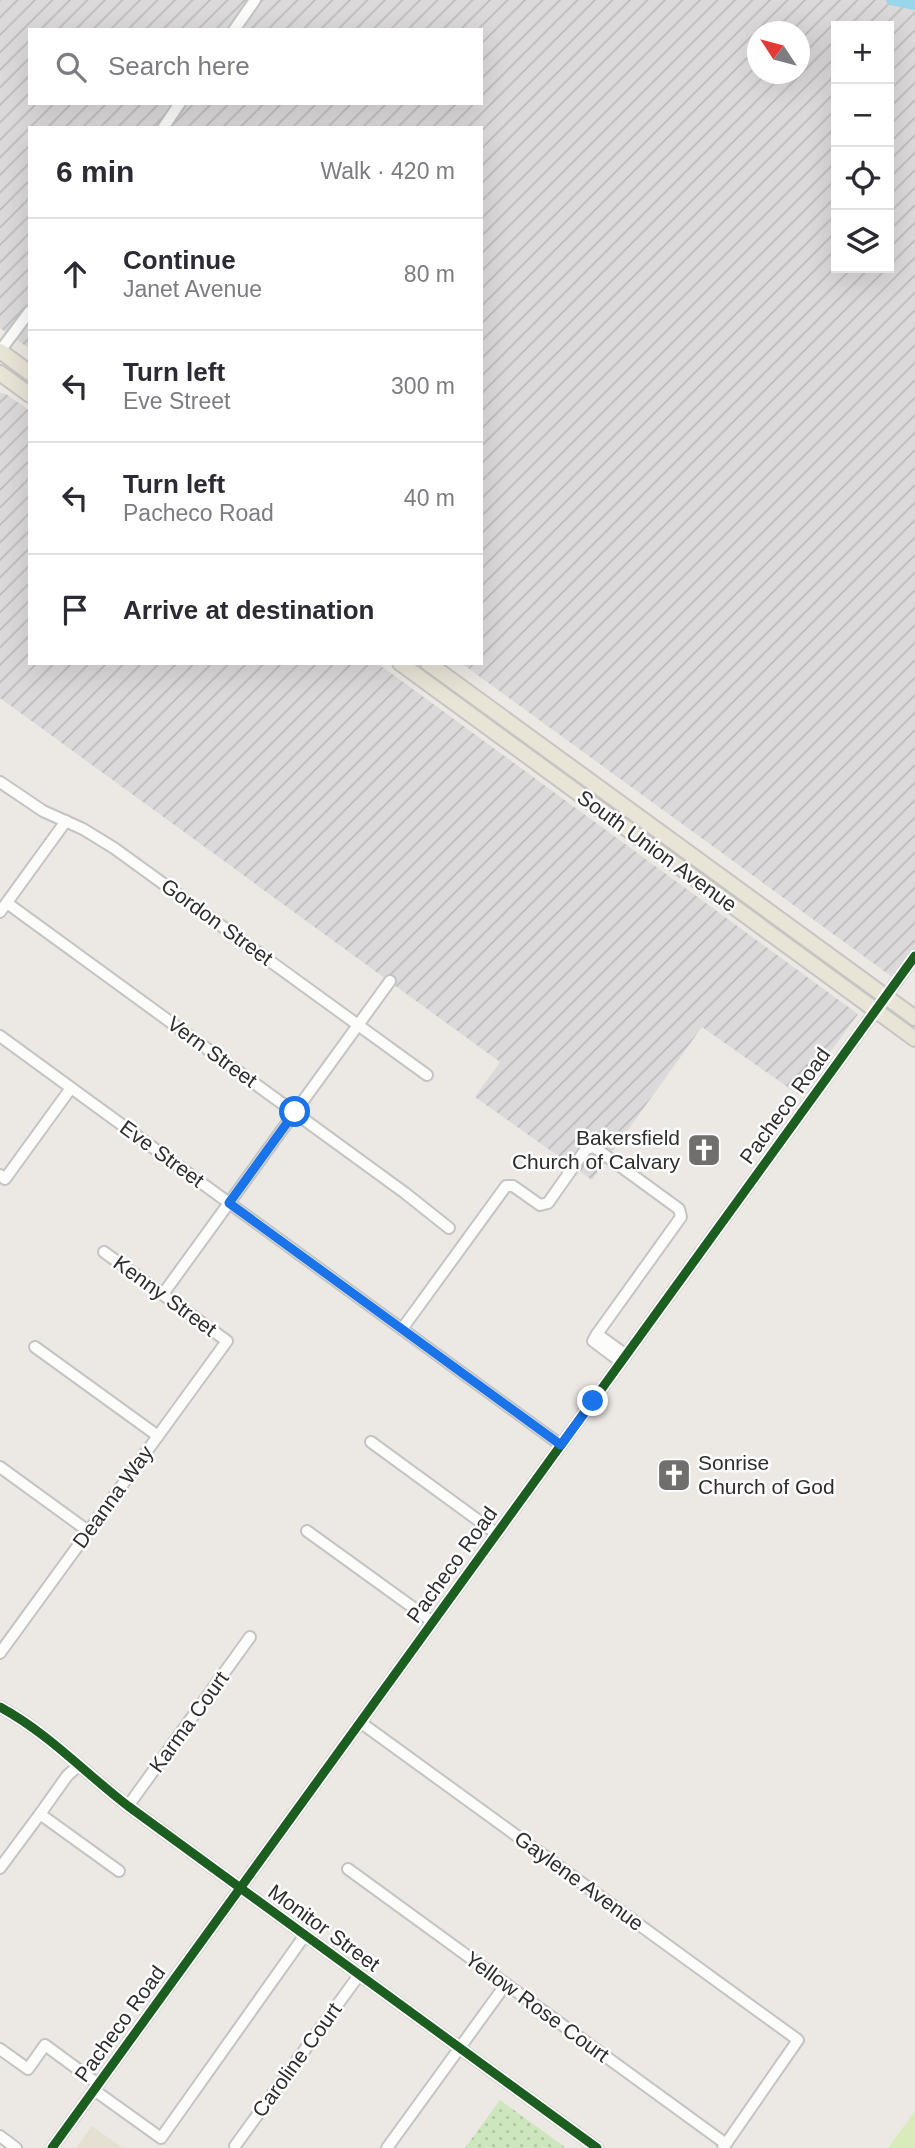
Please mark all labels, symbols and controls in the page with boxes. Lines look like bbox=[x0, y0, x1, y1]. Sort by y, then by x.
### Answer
north arrow bbox=[747, 21, 810, 84]
map controls bbox=[831, 21, 894, 273]
button: + bbox=[831, 21, 894, 84]
search box bbox=[28, 28, 483, 105]
icon: search bbox=[52, 48, 90, 86]
text: Search here bbox=[108, 51, 250, 81]
button: − bbox=[831, 84, 894, 147]
button: locate bbox=[831, 147, 894, 210]
text: 6 min bbox=[56, 155, 134, 188]
text: Walk · 420 m bbox=[320, 158, 455, 184]
button: layers bbox=[831, 210, 894, 273]
text: Continue bbox=[123, 245, 236, 275]
icon: ahead bbox=[56, 255, 94, 293]
text: 80 m bbox=[404, 261, 455, 287]
text: Janet Avenue bbox=[123, 276, 262, 302]
text: Turn left bbox=[123, 357, 225, 387]
icon: left bbox=[56, 367, 94, 405]
text: 300 m bbox=[391, 373, 455, 399]
text: Eve Street bbox=[123, 388, 230, 414]
text: Turn left bbox=[123, 469, 225, 499]
icon: left bbox=[56, 479, 94, 517]
text: 40 m bbox=[404, 485, 455, 511]
text: Pacheco Road bbox=[123, 500, 274, 526]
icon: arrive bbox=[56, 591, 94, 629]
text: Arrive at destination bbox=[123, 595, 374, 625]
street label: South Union Avenue bbox=[573, 785, 741, 916]
street label: Gordon Street bbox=[157, 874, 278, 970]
street label: Vern Street bbox=[163, 1011, 262, 1092]
street label: Pacheco Road bbox=[735, 1043, 834, 1168]
route start bbox=[279, 1096, 310, 1127]
street label: Eve Street bbox=[116, 1115, 209, 1192]
place label: Bakersfield Church of Calvary bbox=[512, 1126, 680, 1173]
church icon: Bakersfield Church of Calvary bbox=[685, 1131, 723, 1169]
street label: Kenny Street bbox=[109, 1251, 221, 1341]
route end bbox=[577, 1385, 608, 1416]
street label: Deanna Way bbox=[68, 1441, 158, 1552]
place label: Sonrise Church of God bbox=[698, 1451, 835, 1498]
church icon: Sonrise Church of God bbox=[655, 1456, 693, 1494]
street label: Pacheco Road bbox=[402, 1502, 501, 1627]
street label: Karma Court bbox=[144, 1667, 233, 1777]
street label: Gaylene Avenue bbox=[510, 1826, 648, 1935]
street label: Monitor Street bbox=[264, 1880, 385, 1976]
street label: Yellow Rose Court bbox=[461, 1947, 614, 2067]
street label: Pacheco Road bbox=[70, 1961, 169, 2086]
street label: Caroline Court bbox=[247, 1998, 346, 2121]

